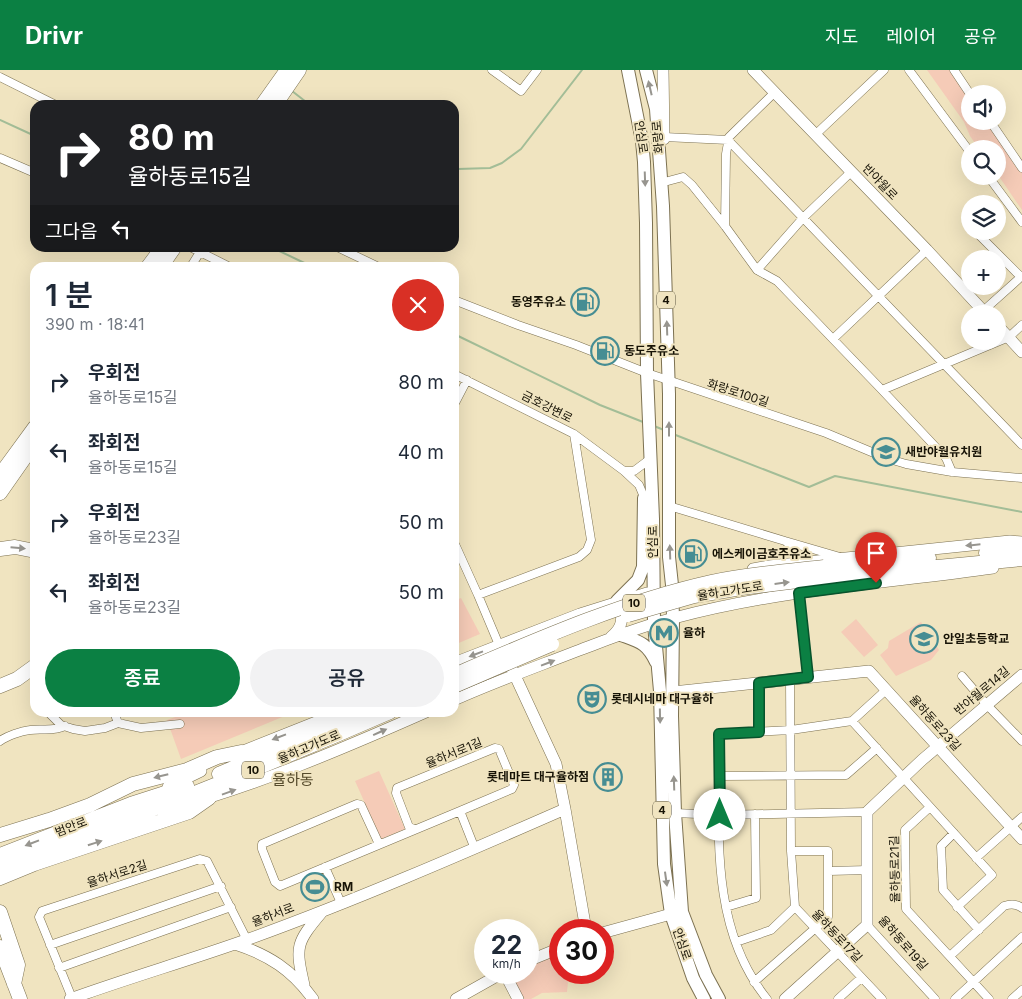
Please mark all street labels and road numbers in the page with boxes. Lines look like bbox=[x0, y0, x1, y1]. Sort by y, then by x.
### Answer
street label: 안심로 bbox=[632, 119, 651, 154]
street label: 화랑로 bbox=[649, 120, 666, 154]
street label: 반야월로 bbox=[860, 161, 901, 203]
road number: 4 bbox=[657, 292, 675, 308]
street label: 화랑로100길 bbox=[705, 375, 771, 410]
street label: 금호강변로 bbox=[519, 387, 575, 426]
street label: 안심로 bbox=[645, 525, 660, 559]
street label: 율하고가도로 bbox=[696, 578, 764, 603]
road number: 10 bbox=[623, 594, 645, 612]
street label: 반야월로14길 bbox=[951, 663, 1012, 718]
street label: 율하동로23길 bbox=[906, 692, 964, 754]
street label: 율하고가도로 bbox=[275, 727, 342, 766]
street label: 율하서로1길 bbox=[423, 734, 484, 771]
road number: 10 bbox=[242, 762, 264, 778]
road number: 4 bbox=[653, 802, 671, 818]
street label: 범안로 bbox=[53, 814, 89, 839]
street label: 율하동로21길 bbox=[886, 835, 903, 903]
street label: 율하서로2길 bbox=[85, 857, 149, 890]
street label: 율하서로 bbox=[250, 900, 296, 929]
street label: 율하동로17길 bbox=[809, 906, 866, 965]
street label: 율하동로19길 bbox=[876, 912, 931, 973]
street label: 안심로 bbox=[670, 926, 695, 962]

